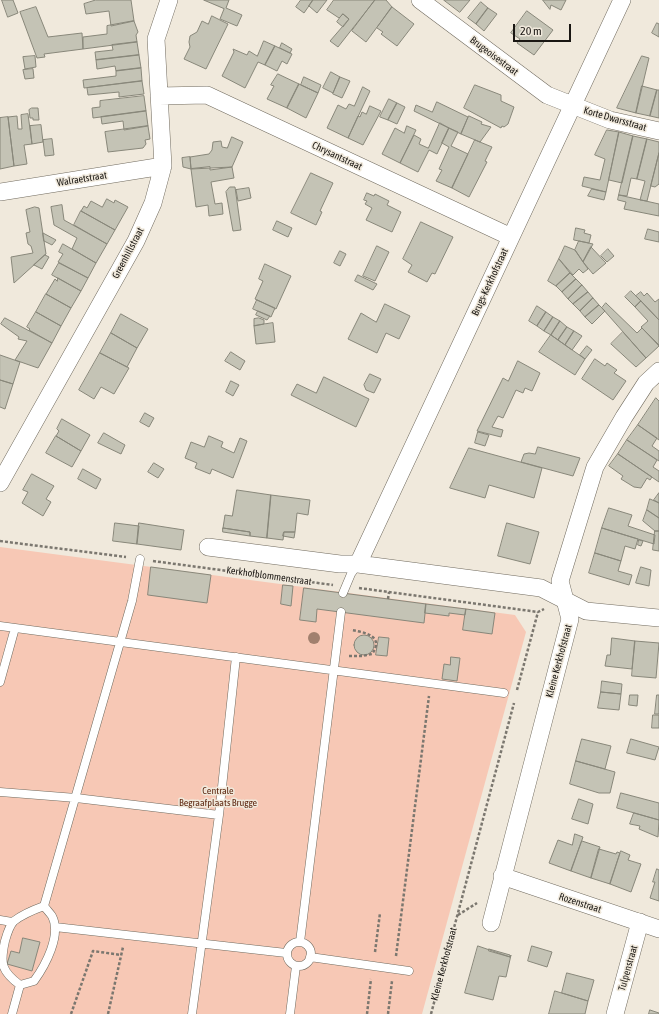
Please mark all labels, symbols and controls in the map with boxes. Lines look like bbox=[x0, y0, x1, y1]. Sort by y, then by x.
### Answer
scale bar bbox=[515, 16, 573, 42]
text: 20 m bbox=[520, 24, 542, 38]
street label: Brugeoisestraat bbox=[467, 34, 521, 78]
street label: Korte Dwarsstraat bbox=[582, 104, 648, 134]
street label: Chrysantstraat bbox=[310, 139, 364, 173]
street label: Walraetstraat bbox=[56, 169, 108, 189]
street label: Greenhillstraat bbox=[110, 225, 146, 281]
street label: Brugs-Kerkhofstraat bbox=[469, 246, 511, 318]
street label: Kerkhofblommenstraat bbox=[226, 564, 312, 588]
street label: Kleine Kerkhofstraat bbox=[543, 623, 575, 699]
park label: Centrale Begraafplaats Brugge bbox=[179, 785, 257, 808]
street label: Rozenstraat bbox=[557, 891, 603, 915]
street label: Kleine Kerkhofstraat bbox=[428, 926, 460, 1002]
street label: Tulpenstraat bbox=[616, 944, 640, 992]

